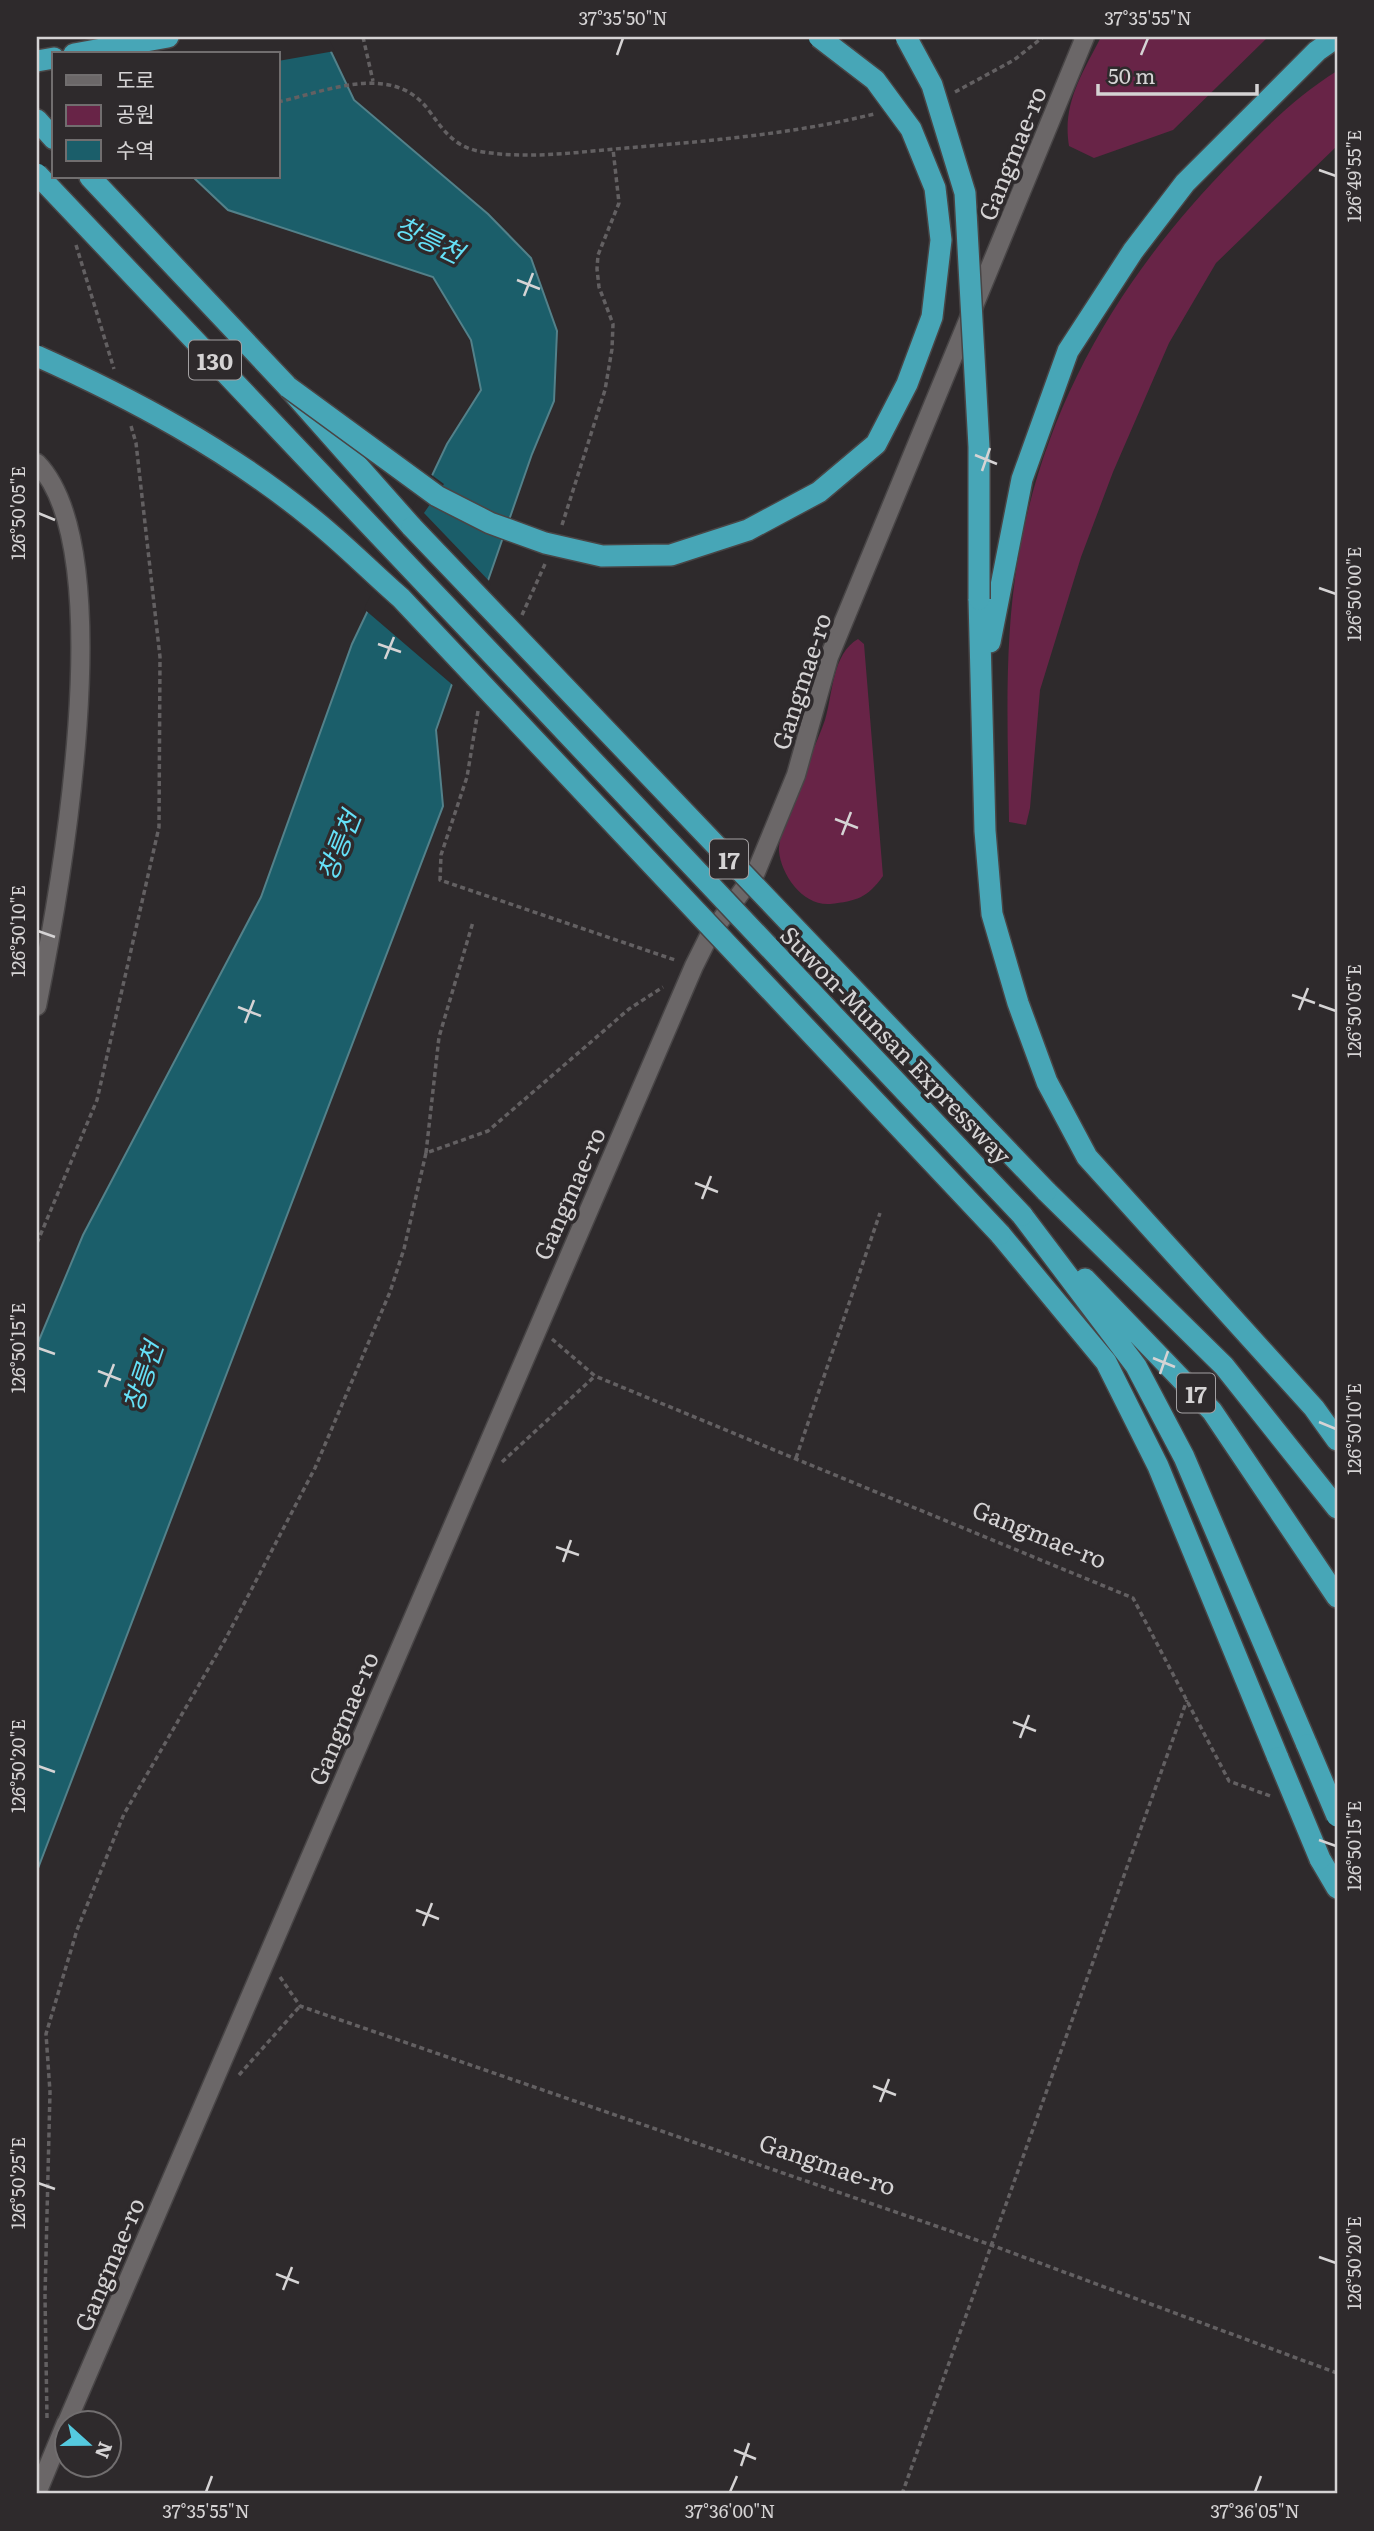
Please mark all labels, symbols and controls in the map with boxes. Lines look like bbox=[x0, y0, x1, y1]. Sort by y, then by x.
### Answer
text: 37°35'50"N bbox=[579, 4, 667, 31]
text: 37°35'55"N bbox=[1104, 4, 1192, 31]
legend bbox=[52, 52, 280, 178]
scale bar bbox=[1098, 52, 1257, 96]
text: 50 m bbox=[1108, 59, 1155, 90]
text: 도로 bbox=[116, 63, 155, 94]
street label: Gangmae-ro bbox=[968, 81, 1054, 225]
text: 공원 bbox=[116, 97, 155, 128]
text: 126°49'55"E bbox=[1340, 130, 1367, 222]
text: 수역 bbox=[116, 133, 155, 164]
water label: 창릉천 bbox=[389, 205, 474, 273]
road number: 130 bbox=[189, 340, 241, 380]
text: 126°50'05"E bbox=[4, 466, 31, 560]
text: 126°50'00"E bbox=[1340, 546, 1367, 642]
street label: Gangmae-ro bbox=[761, 608, 839, 754]
water label: 창릉천 bbox=[305, 802, 370, 886]
road number: 17 bbox=[710, 839, 748, 878]
text: 126°50'10"E bbox=[4, 885, 31, 977]
street label: Suwon-Munsan Expressway bbox=[773, 917, 1021, 1171]
text: 126°50'05"E bbox=[1340, 964, 1367, 1058]
street label: Gangmae-ro bbox=[523, 1121, 613, 1265]
text: 126°50'15"E bbox=[4, 1303, 31, 1393]
water label: 창릉천 bbox=[111, 1333, 172, 1416]
road number: 17 bbox=[1177, 1374, 1215, 1412]
text: 126°50'10"E bbox=[1340, 1383, 1367, 1475]
street label: Gangmae-ro bbox=[968, 1490, 1112, 1576]
street label: Gangmae-ro bbox=[298, 1646, 386, 1790]
text: 126°50'20"E bbox=[4, 1719, 31, 1813]
text: 126°50'15"E bbox=[1340, 1801, 1367, 1891]
street label: Gangmae-ro bbox=[755, 2123, 901, 2203]
text: 126°50'25"E bbox=[4, 2137, 31, 2229]
street label: Gangmae-ro bbox=[64, 2192, 152, 2336]
text: 126°50'20"E bbox=[1340, 2216, 1367, 2310]
north arrow bbox=[52, 2408, 122, 2478]
text: N bbox=[89, 2438, 121, 2463]
text: 37°35'55"N bbox=[162, 2497, 250, 2524]
text: 37°36'00"N bbox=[685, 2497, 775, 2524]
text: 37°36'05"N bbox=[1210, 2497, 1300, 2524]

